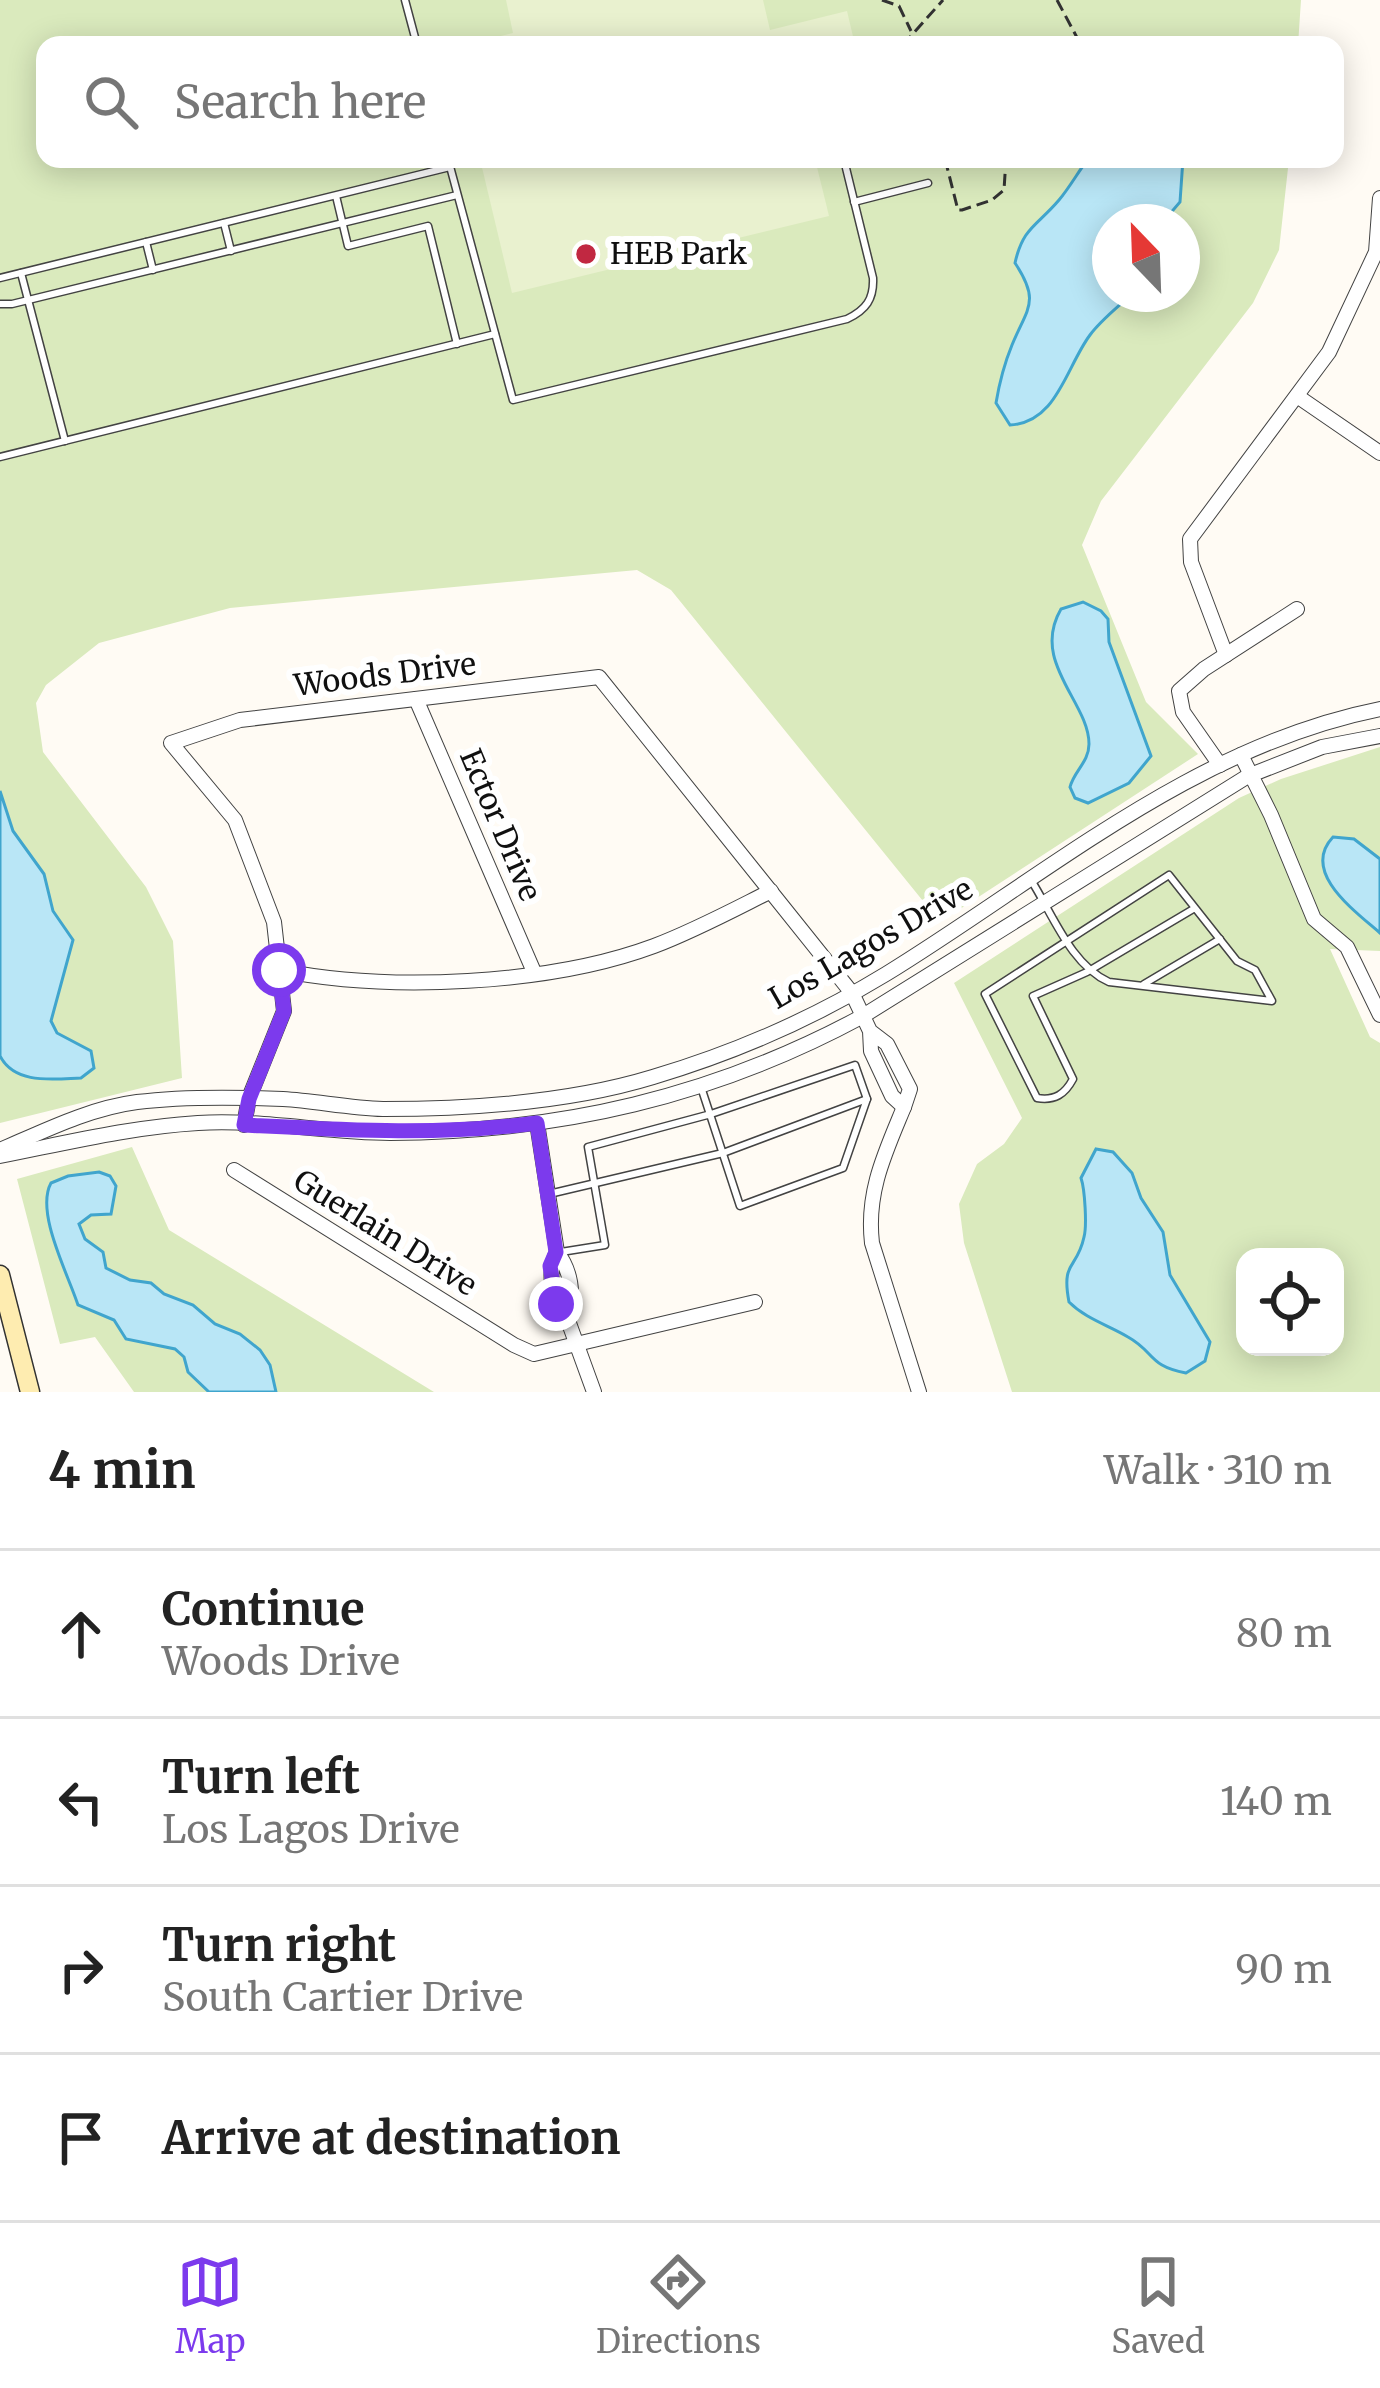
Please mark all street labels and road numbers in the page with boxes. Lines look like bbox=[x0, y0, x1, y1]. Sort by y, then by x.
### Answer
street label: Woods Drive bbox=[291, 644, 478, 704]
street label: Ector Drive bbox=[452, 743, 550, 906]
street label: Los Lagos Drive bbox=[762, 869, 979, 1017]
street label: Guerlain Drive bbox=[287, 1161, 484, 1304]

